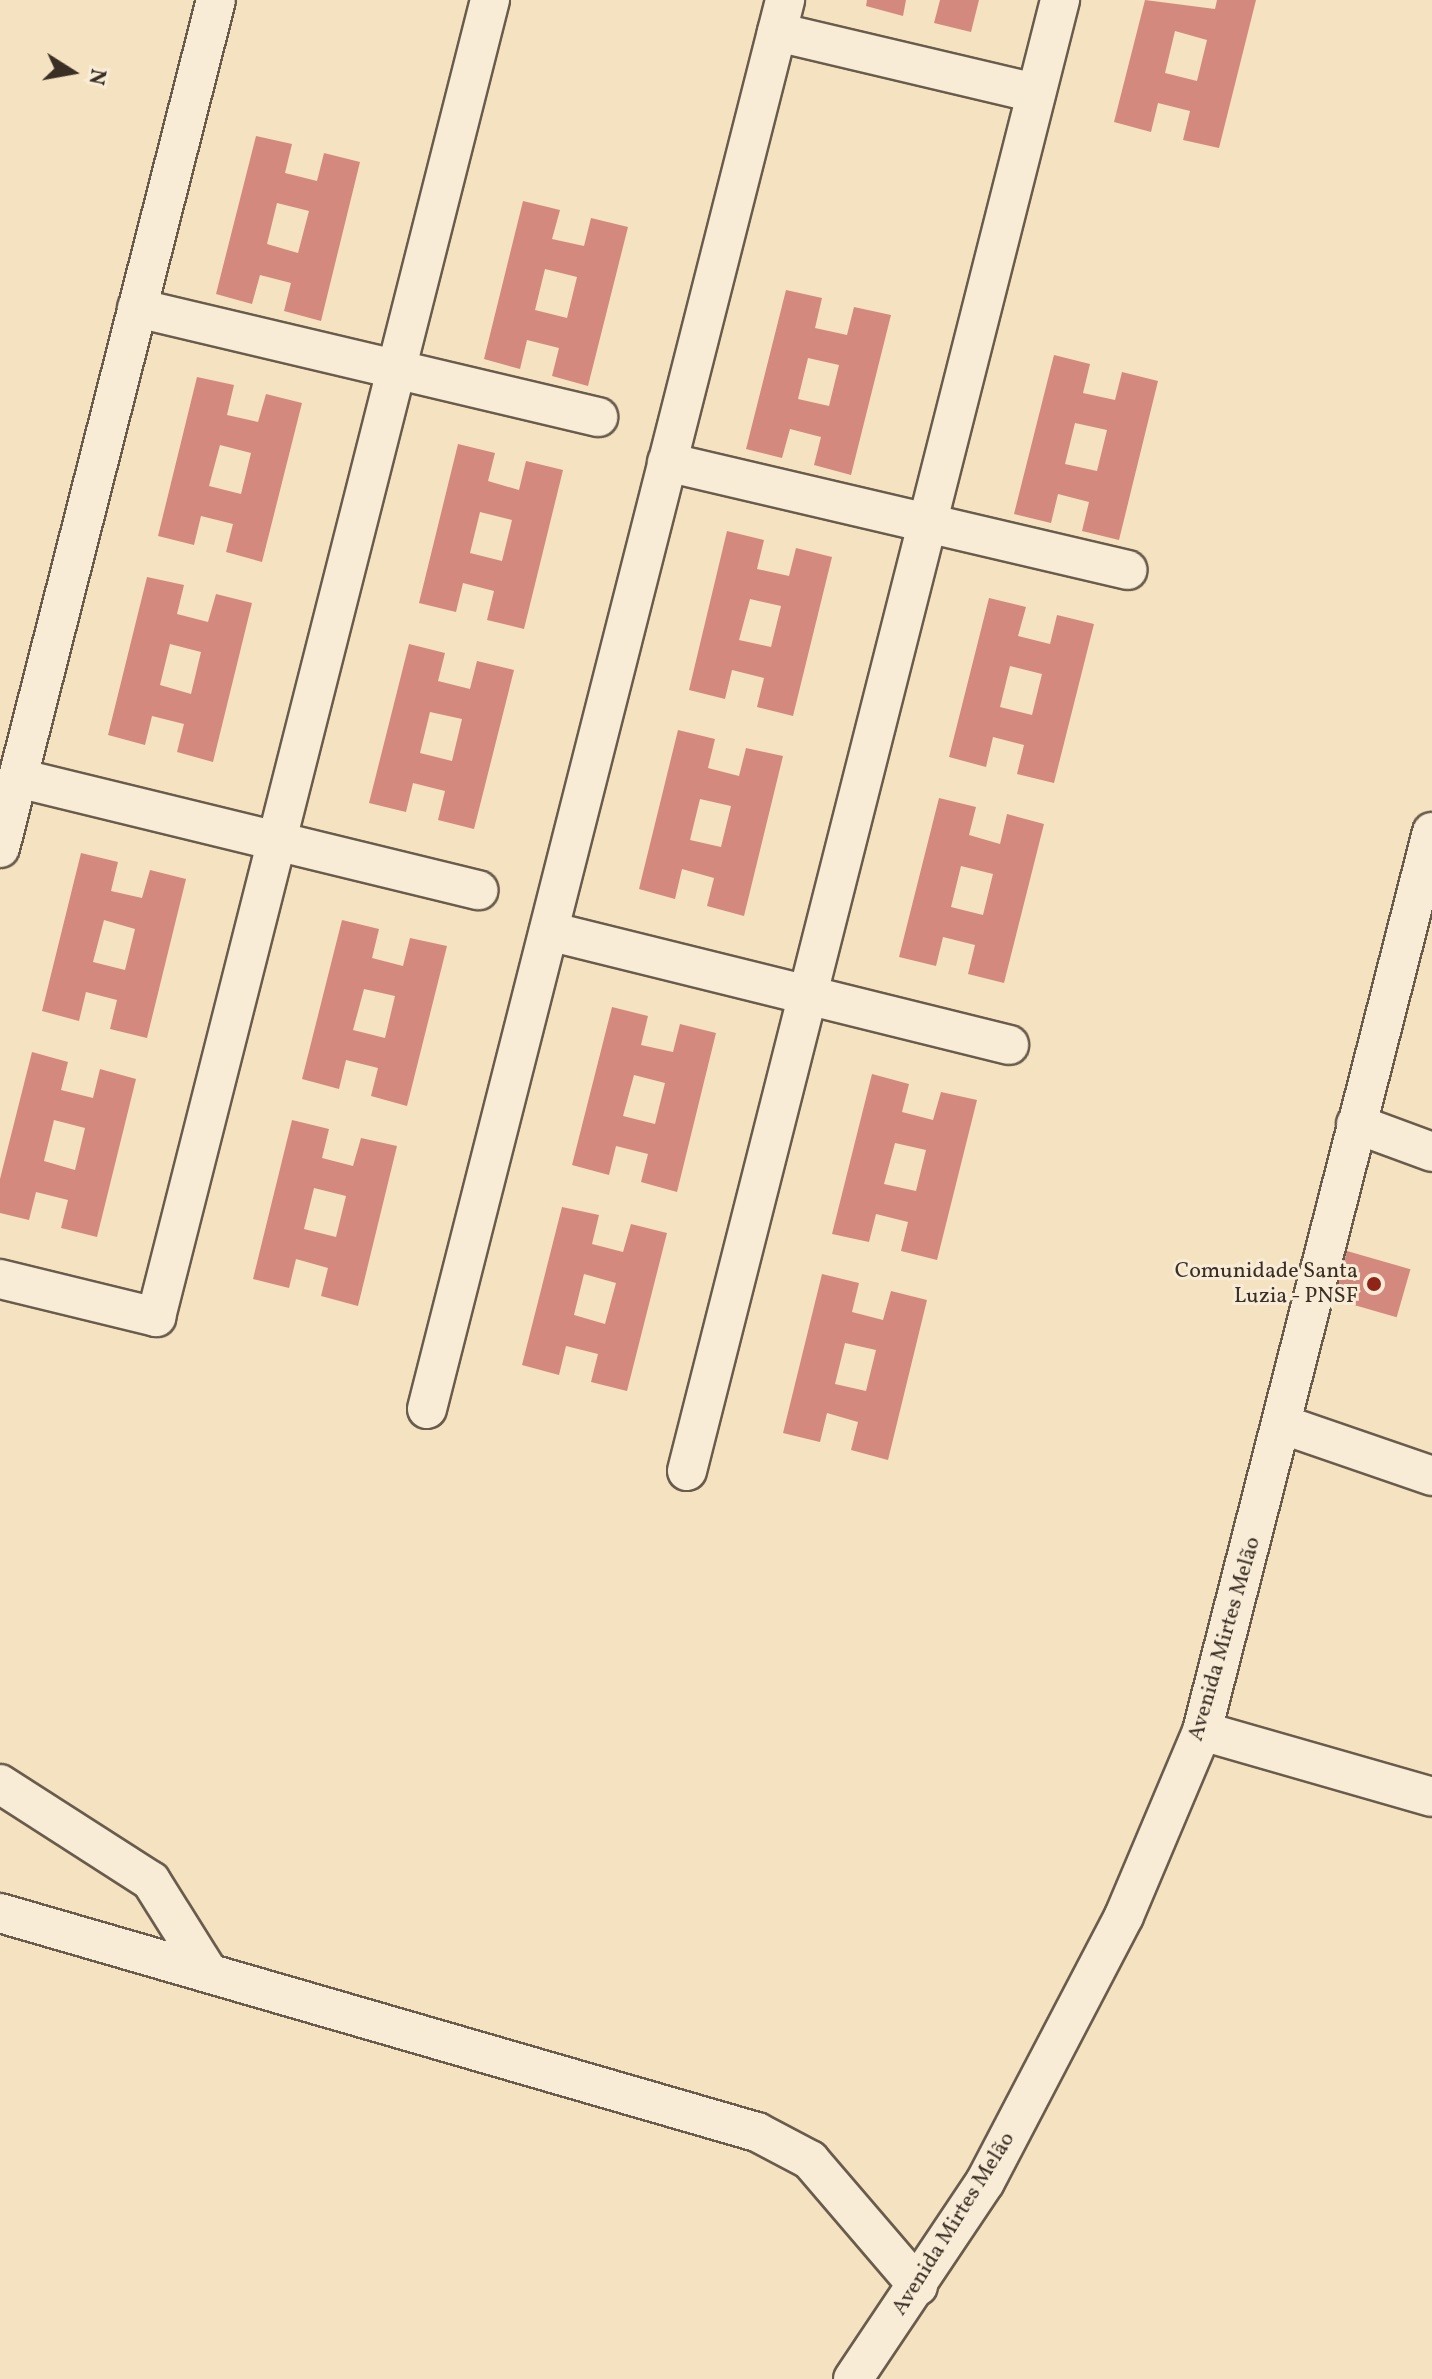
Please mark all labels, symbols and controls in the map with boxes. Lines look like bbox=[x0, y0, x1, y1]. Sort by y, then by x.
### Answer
north arrow bbox=[32, 32, 112, 112]
text: N bbox=[79, 66, 113, 87]
place label: Comunidade Santa Luzia - PNSF bbox=[1175, 1258, 1358, 1310]
marker: Comunidade Santa Luzia - PNSF bbox=[1365, 1275, 1383, 1293]
street label: Avenida Mirtes Melão bbox=[1183, 1534, 1267, 1744]
street label: Avenida Mirtes Melão bbox=[887, 2127, 1021, 2321]

